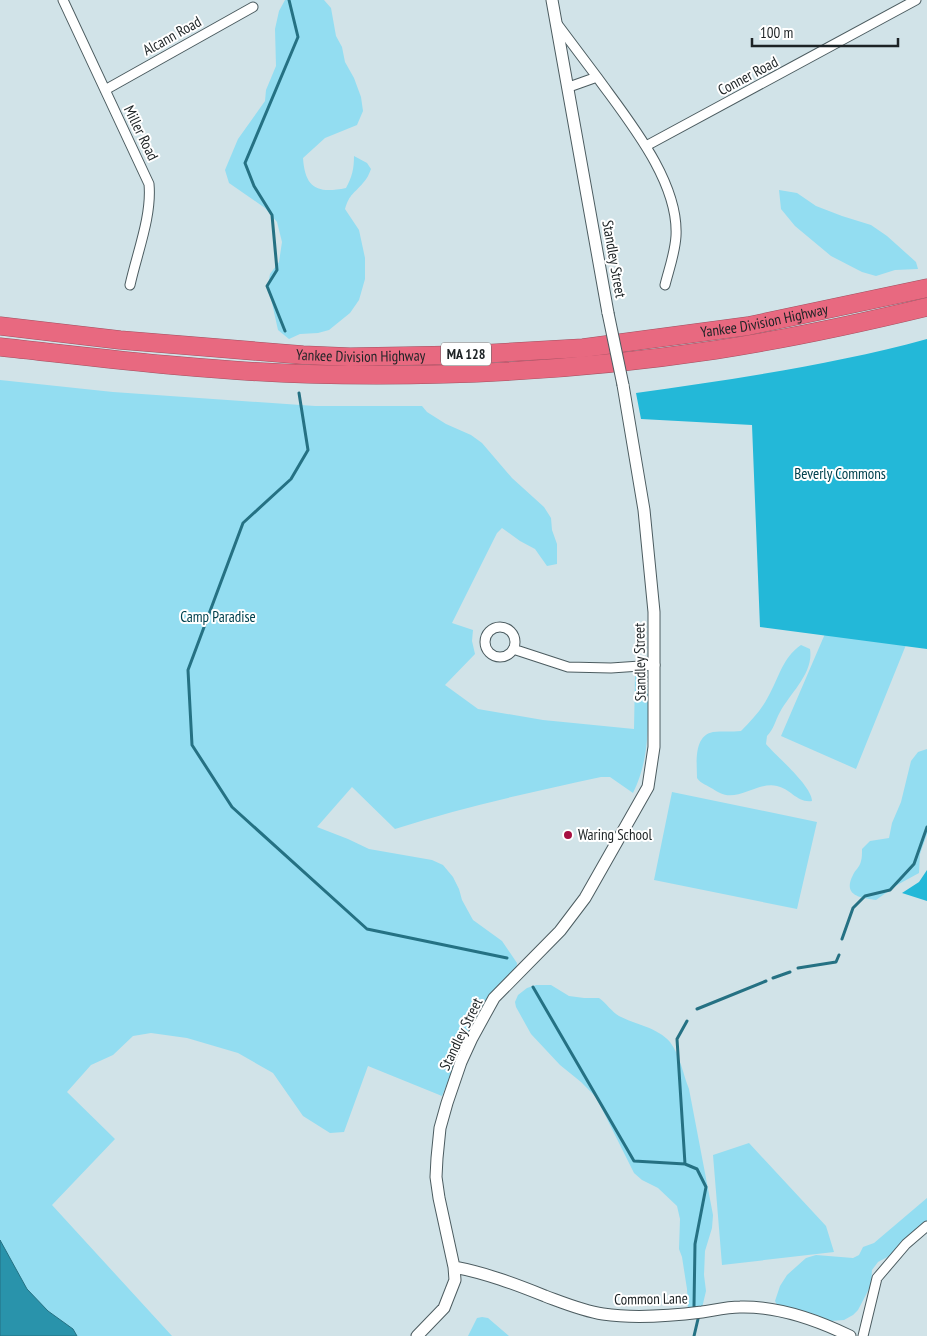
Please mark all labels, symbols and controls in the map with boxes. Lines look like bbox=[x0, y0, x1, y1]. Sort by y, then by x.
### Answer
street label: Alcann Road bbox=[139, 12, 204, 59]
scale bar bbox=[752, 15, 898, 47]
text: 100 m bbox=[760, 23, 793, 42]
street label: Conner Road bbox=[715, 52, 781, 99]
street label: Miller Road bbox=[120, 102, 163, 163]
street label: Standley Street bbox=[598, 219, 631, 299]
street label: Yankee Division Highway bbox=[699, 299, 830, 341]
road number: MA 128 bbox=[441, 342, 491, 366]
street label: Yankee Division Highway bbox=[295, 344, 426, 366]
park label: Beverly Commons bbox=[794, 464, 886, 483]
park label: Camp Paradise bbox=[180, 607, 256, 626]
street label: Standley Street bbox=[629, 623, 650, 701]
place label: Waring School bbox=[578, 825, 653, 844]
marker: Waring School bbox=[562, 829, 574, 841]
street label: Standley Street bbox=[435, 994, 486, 1073]
street label: Common Lane bbox=[614, 1288, 688, 1309]

